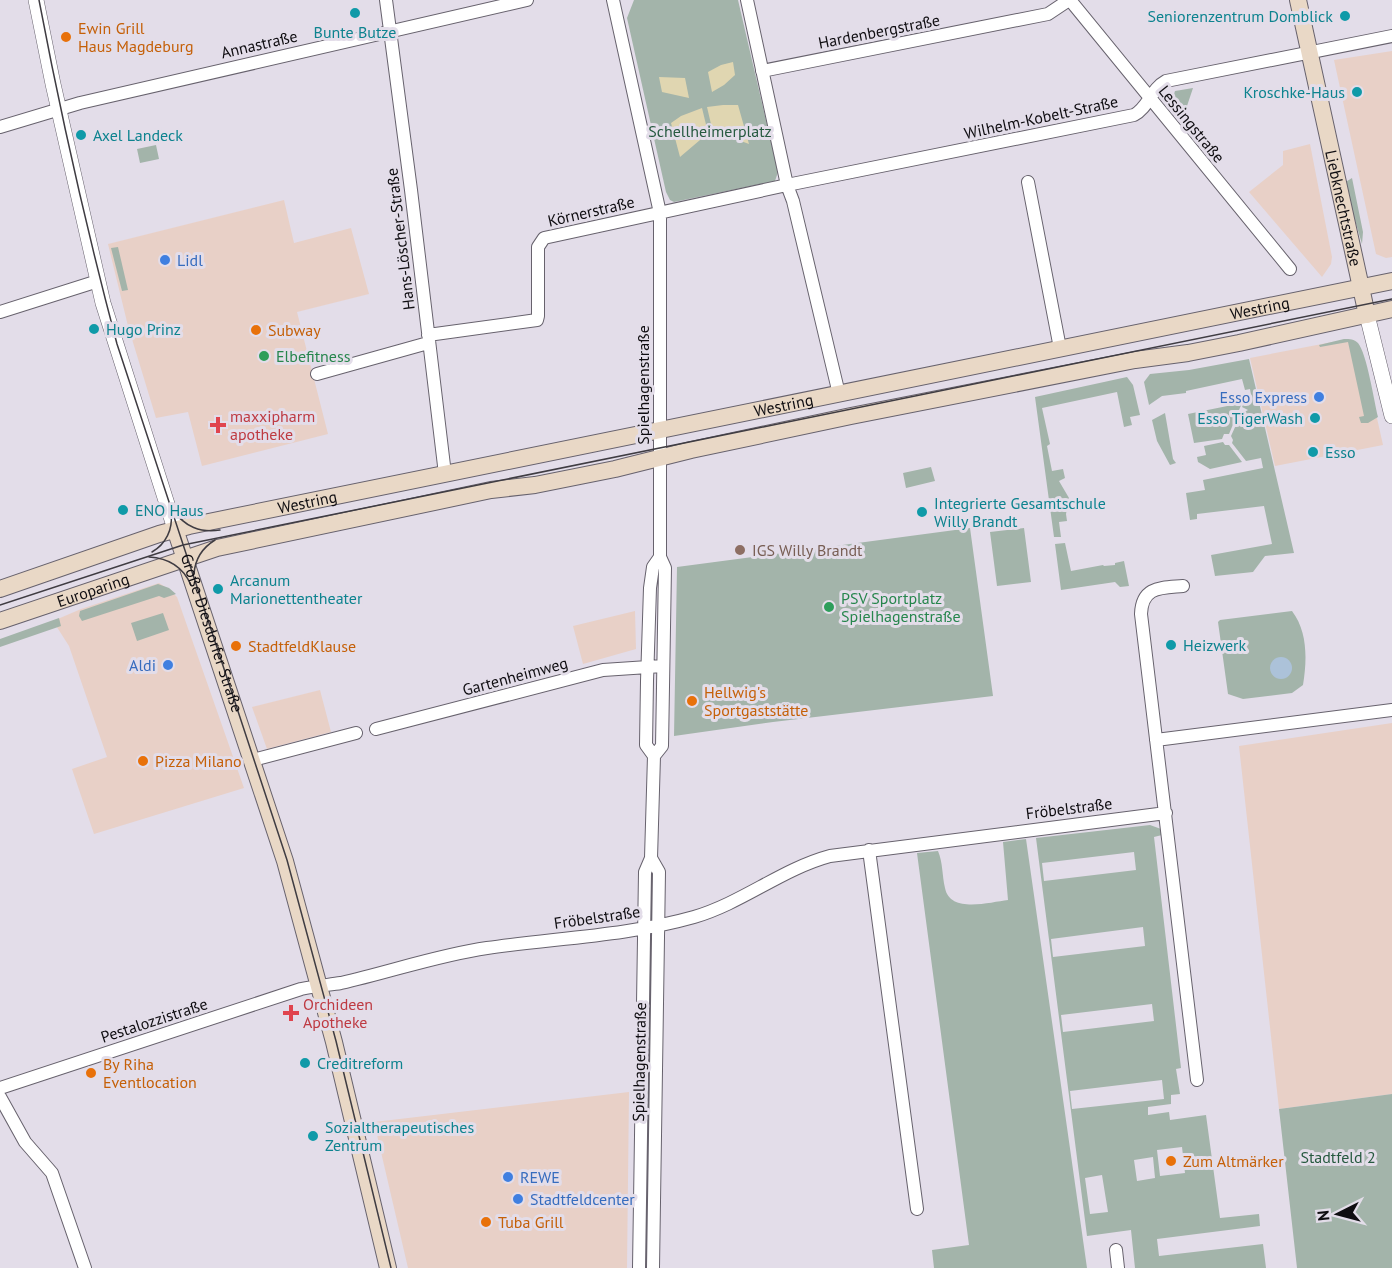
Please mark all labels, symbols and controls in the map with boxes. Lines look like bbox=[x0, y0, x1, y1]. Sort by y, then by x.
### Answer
marker: Bunte Butze bbox=[348, 6, 362, 20]
place label: Seniorenzentrum Domblick bbox=[1147, 6, 1333, 26]
street label: Hardenbergstraße bbox=[816, 9, 942, 53]
marker: Seniorenzentrum Domblick bbox=[1338, 9, 1352, 23]
place label: Ewin Grill Haus Magdeburg bbox=[78, 18, 194, 56]
place label: Bunte Butze bbox=[314, 22, 396, 42]
street label: Annastraße bbox=[219, 25, 299, 63]
marker: Ewin Grill Haus Magdeburg bbox=[59, 30, 73, 44]
street label: Lessingstraße bbox=[1155, 81, 1229, 167]
place label: Kroschke-Haus bbox=[1244, 82, 1345, 102]
marker: Kroschke-Haus bbox=[1350, 85, 1364, 99]
street label: Wilhelm-Kobelt-Straße bbox=[962, 91, 1120, 143]
park label: Schellheimerplatz bbox=[648, 121, 772, 141]
place label: Axel Landeck bbox=[93, 125, 183, 145]
marker: Axel Landeck bbox=[74, 128, 88, 142]
street label: Liebknechtstraße bbox=[1321, 148, 1366, 268]
street label: Hans-Löscher-Straße bbox=[381, 167, 419, 311]
street label: Körnerstraße bbox=[546, 191, 636, 231]
place label: Lidl bbox=[177, 250, 203, 270]
marker: Lidl bbox=[158, 253, 172, 267]
street label: Westring bbox=[1228, 292, 1291, 324]
place label: Hugo Prinz bbox=[106, 319, 181, 339]
place label: Subway bbox=[268, 320, 321, 340]
marker: Hugo Prinz bbox=[87, 322, 101, 336]
marker: Subway bbox=[249, 323, 263, 337]
street label: Spielhagenstraße bbox=[633, 325, 653, 445]
place label: Elbefitness bbox=[276, 346, 351, 366]
marker: Elbefitness bbox=[257, 349, 271, 363]
place label: Esso Express bbox=[1220, 387, 1307, 407]
street label: Westring bbox=[752, 389, 815, 421]
marker: Esso Express bbox=[1312, 390, 1326, 404]
place label: maxxipharm apotheke bbox=[230, 406, 315, 444]
place label: Esso TigerWash bbox=[1197, 408, 1303, 428]
marker: Esso TigerWash bbox=[1308, 411, 1322, 425]
marker: maxxipharm apotheke bbox=[211, 418, 225, 432]
place label: Esso bbox=[1325, 442, 1356, 462]
marker: Esso bbox=[1306, 445, 1320, 459]
street label: Westring bbox=[276, 486, 339, 518]
place label: Integrierte Gesamtschule Willy Brandt bbox=[934, 493, 1106, 531]
place label: ENO Haus bbox=[135, 500, 204, 520]
marker: ENO Haus bbox=[116, 503, 130, 517]
marker: Integrierte Gesamtschule Willy Brandt bbox=[915, 505, 929, 519]
place label: IGS Willy Brandt bbox=[752, 540, 863, 560]
marker: IGS Willy Brandt bbox=[733, 543, 747, 557]
street label: Große Diesdorfer Straße bbox=[177, 551, 248, 715]
street label: Europaring bbox=[54, 568, 132, 611]
place label: Arcanum Marionettentheater bbox=[230, 570, 363, 608]
marker: Arcanum Marionettentheater bbox=[211, 582, 225, 596]
place label: PSV Sportplatz Spielhagenstraße bbox=[841, 588, 961, 626]
marker: PSV Sportplatz Spielhagenstraße bbox=[822, 600, 836, 614]
place label: Heizwerk bbox=[1183, 635, 1246, 655]
place label: StadtfeldKlause bbox=[248, 636, 356, 656]
marker: Heizwerk bbox=[1164, 638, 1178, 652]
marker: StadtfeldKlause bbox=[229, 639, 243, 653]
street label: Gartenheimweg bbox=[460, 652, 570, 700]
place label: Aldi bbox=[129, 655, 156, 675]
marker: Aldi bbox=[161, 658, 175, 672]
place label: Hellwig's Sportgaststätte bbox=[704, 682, 808, 720]
marker: Hellwig's Sportgaststätte bbox=[685, 694, 699, 708]
place label: Pizza Milano bbox=[155, 751, 242, 771]
marker: Pizza Milano bbox=[136, 754, 150, 768]
street label: Fröbelstraße bbox=[1025, 793, 1113, 823]
street label: Fröbelstraße bbox=[553, 901, 641, 933]
street label: Pestalozzistraße bbox=[98, 993, 210, 1047]
place label: Orchideen Apotheke bbox=[303, 994, 373, 1032]
street label: Spielhagenstraße bbox=[628, 1002, 650, 1122]
marker: Orchideen Apotheke bbox=[284, 1006, 298, 1020]
place label: Creditreform bbox=[317, 1053, 403, 1073]
place label: By Riha Eventlocation bbox=[103, 1054, 197, 1092]
marker: Creditreform bbox=[298, 1056, 312, 1070]
marker: By Riha Eventlocation bbox=[84, 1066, 98, 1080]
place label: Sozialtherapeutisches Zentrum bbox=[325, 1117, 474, 1155]
marker: Sozialtherapeutisches Zentrum bbox=[306, 1129, 320, 1143]
park label: Stadtfeld 2 bbox=[1300, 1147, 1376, 1167]
place label: Zum Altmärker bbox=[1183, 1151, 1284, 1171]
marker: Zum Altmärker bbox=[1164, 1154, 1178, 1168]
place label: REWE bbox=[520, 1167, 560, 1187]
marker: REWE bbox=[501, 1170, 515, 1184]
north arrow bbox=[1308, 1184, 1368, 1244]
place label: Stadtfeldcenter bbox=[530, 1189, 635, 1209]
marker: Stadtfeldcenter bbox=[511, 1192, 525, 1206]
text: N bbox=[1313, 1209, 1334, 1222]
place label: Tuba Grill bbox=[498, 1212, 564, 1232]
marker: Tuba Grill bbox=[479, 1215, 493, 1229]

